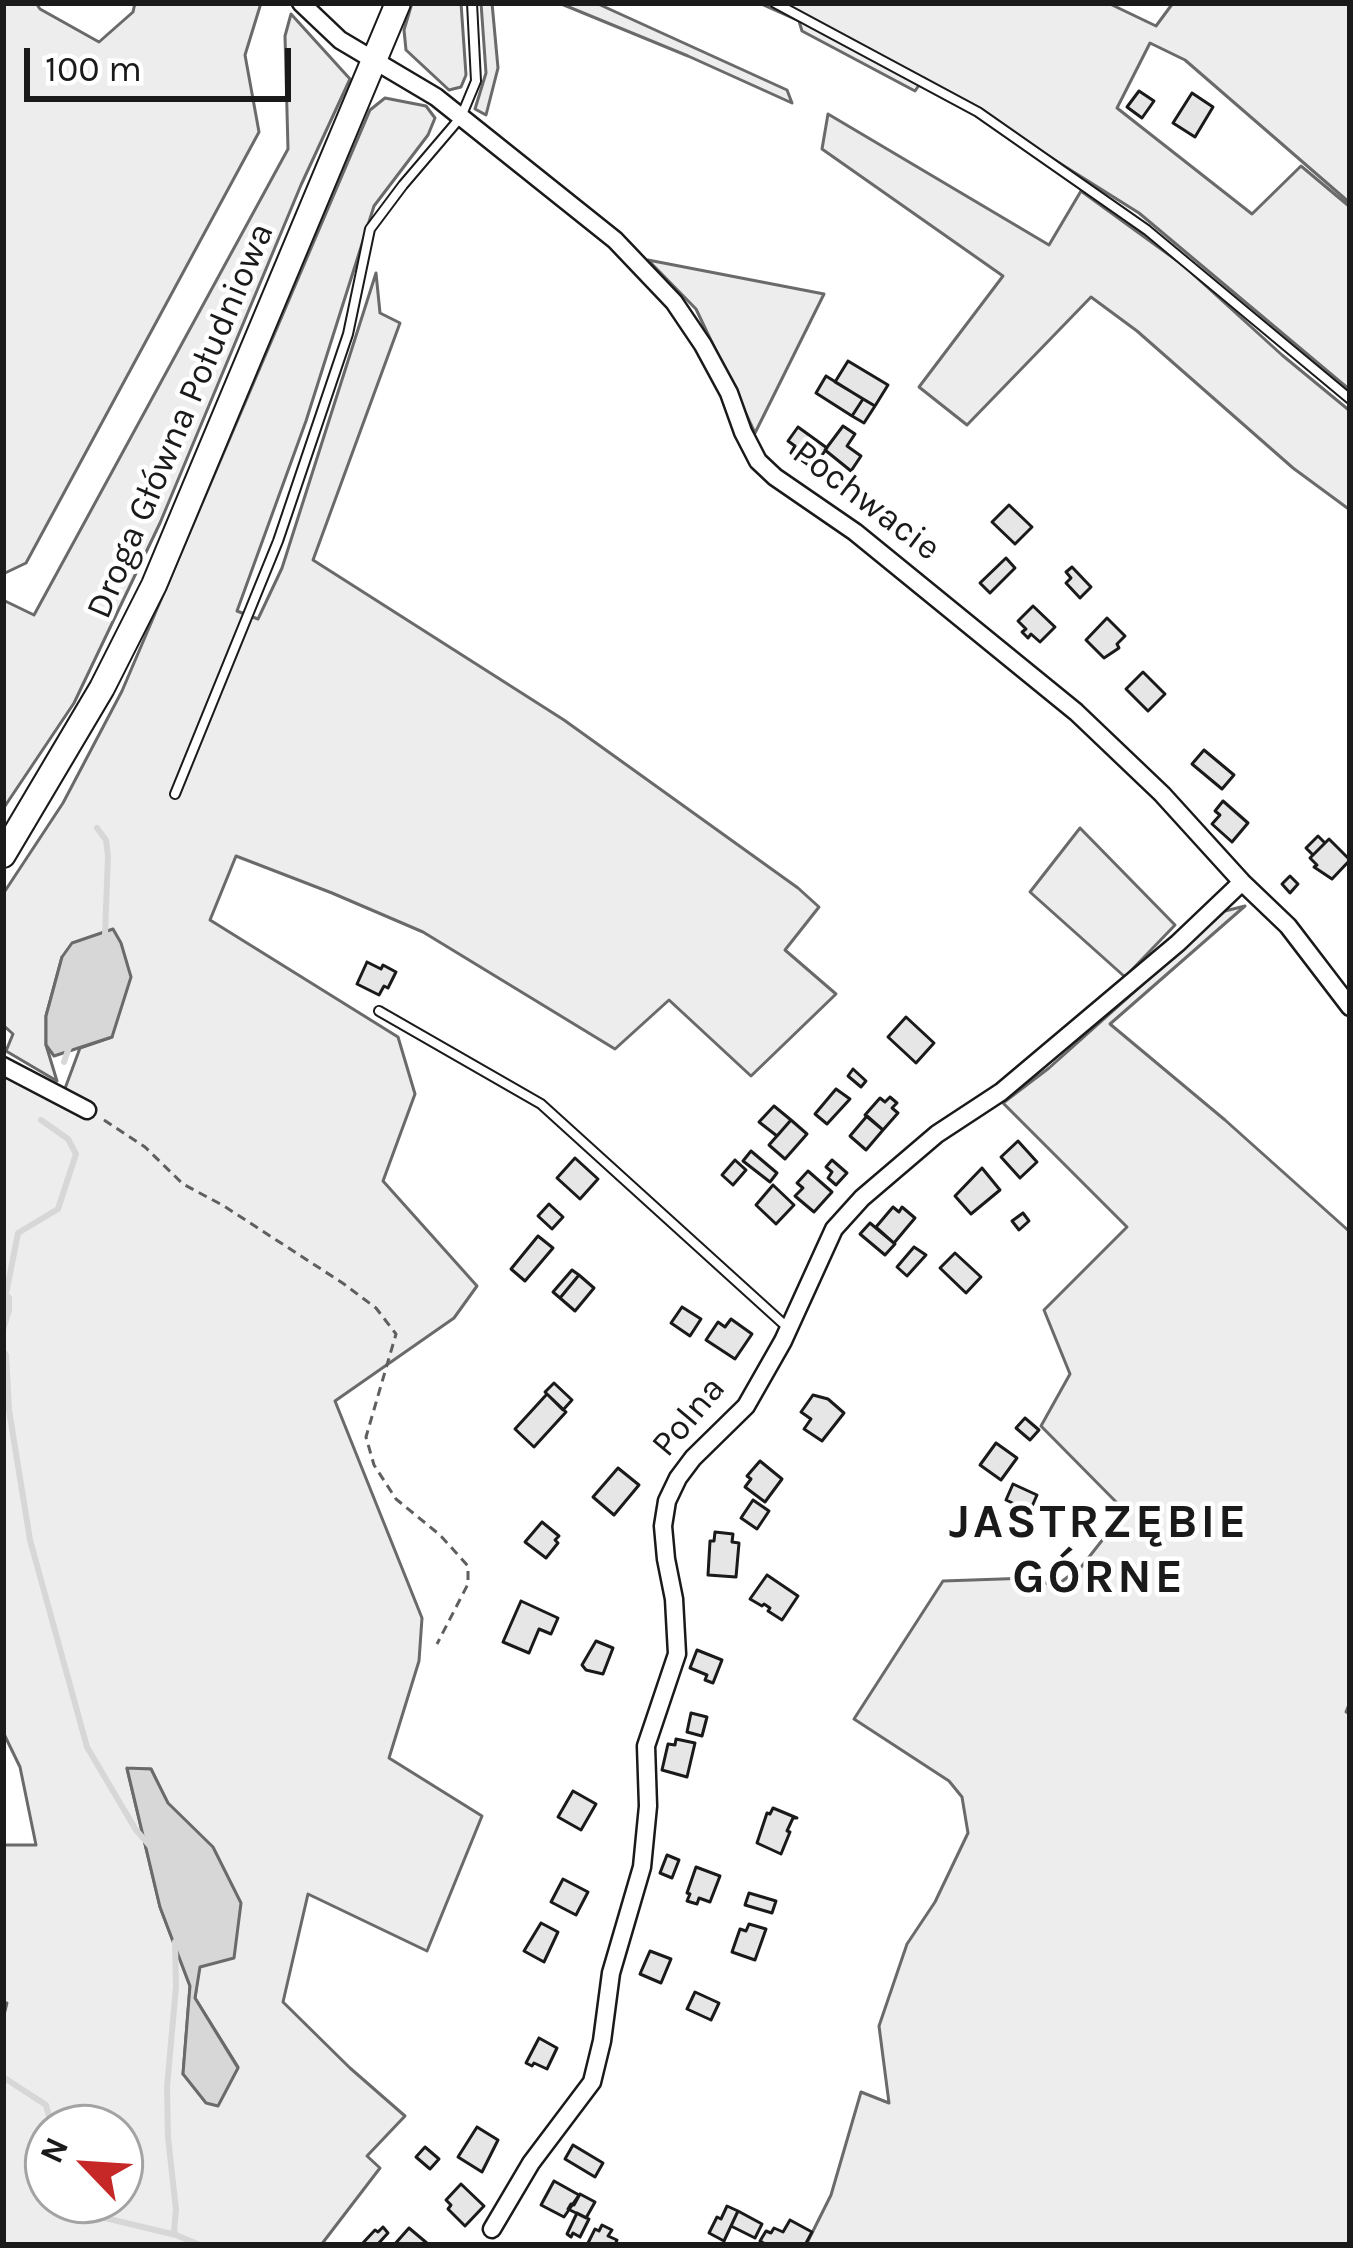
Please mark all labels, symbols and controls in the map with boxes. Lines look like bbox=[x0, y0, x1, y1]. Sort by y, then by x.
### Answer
scale bar bbox=[30, 24, 297, 98]
text: 100 m bbox=[45, 48, 142, 90]
street label: Droga Główna Południowa bbox=[78, 217, 284, 625]
street label: Pochwacie bbox=[784, 432, 948, 570]
street label: Polna bbox=[643, 1368, 735, 1466]
district label: JASTRZĘBIE GÓRNE bbox=[949, 1494, 1249, 1607]
north arrow bbox=[24, 2104, 144, 2224]
text: N bbox=[32, 2131, 76, 2169]

